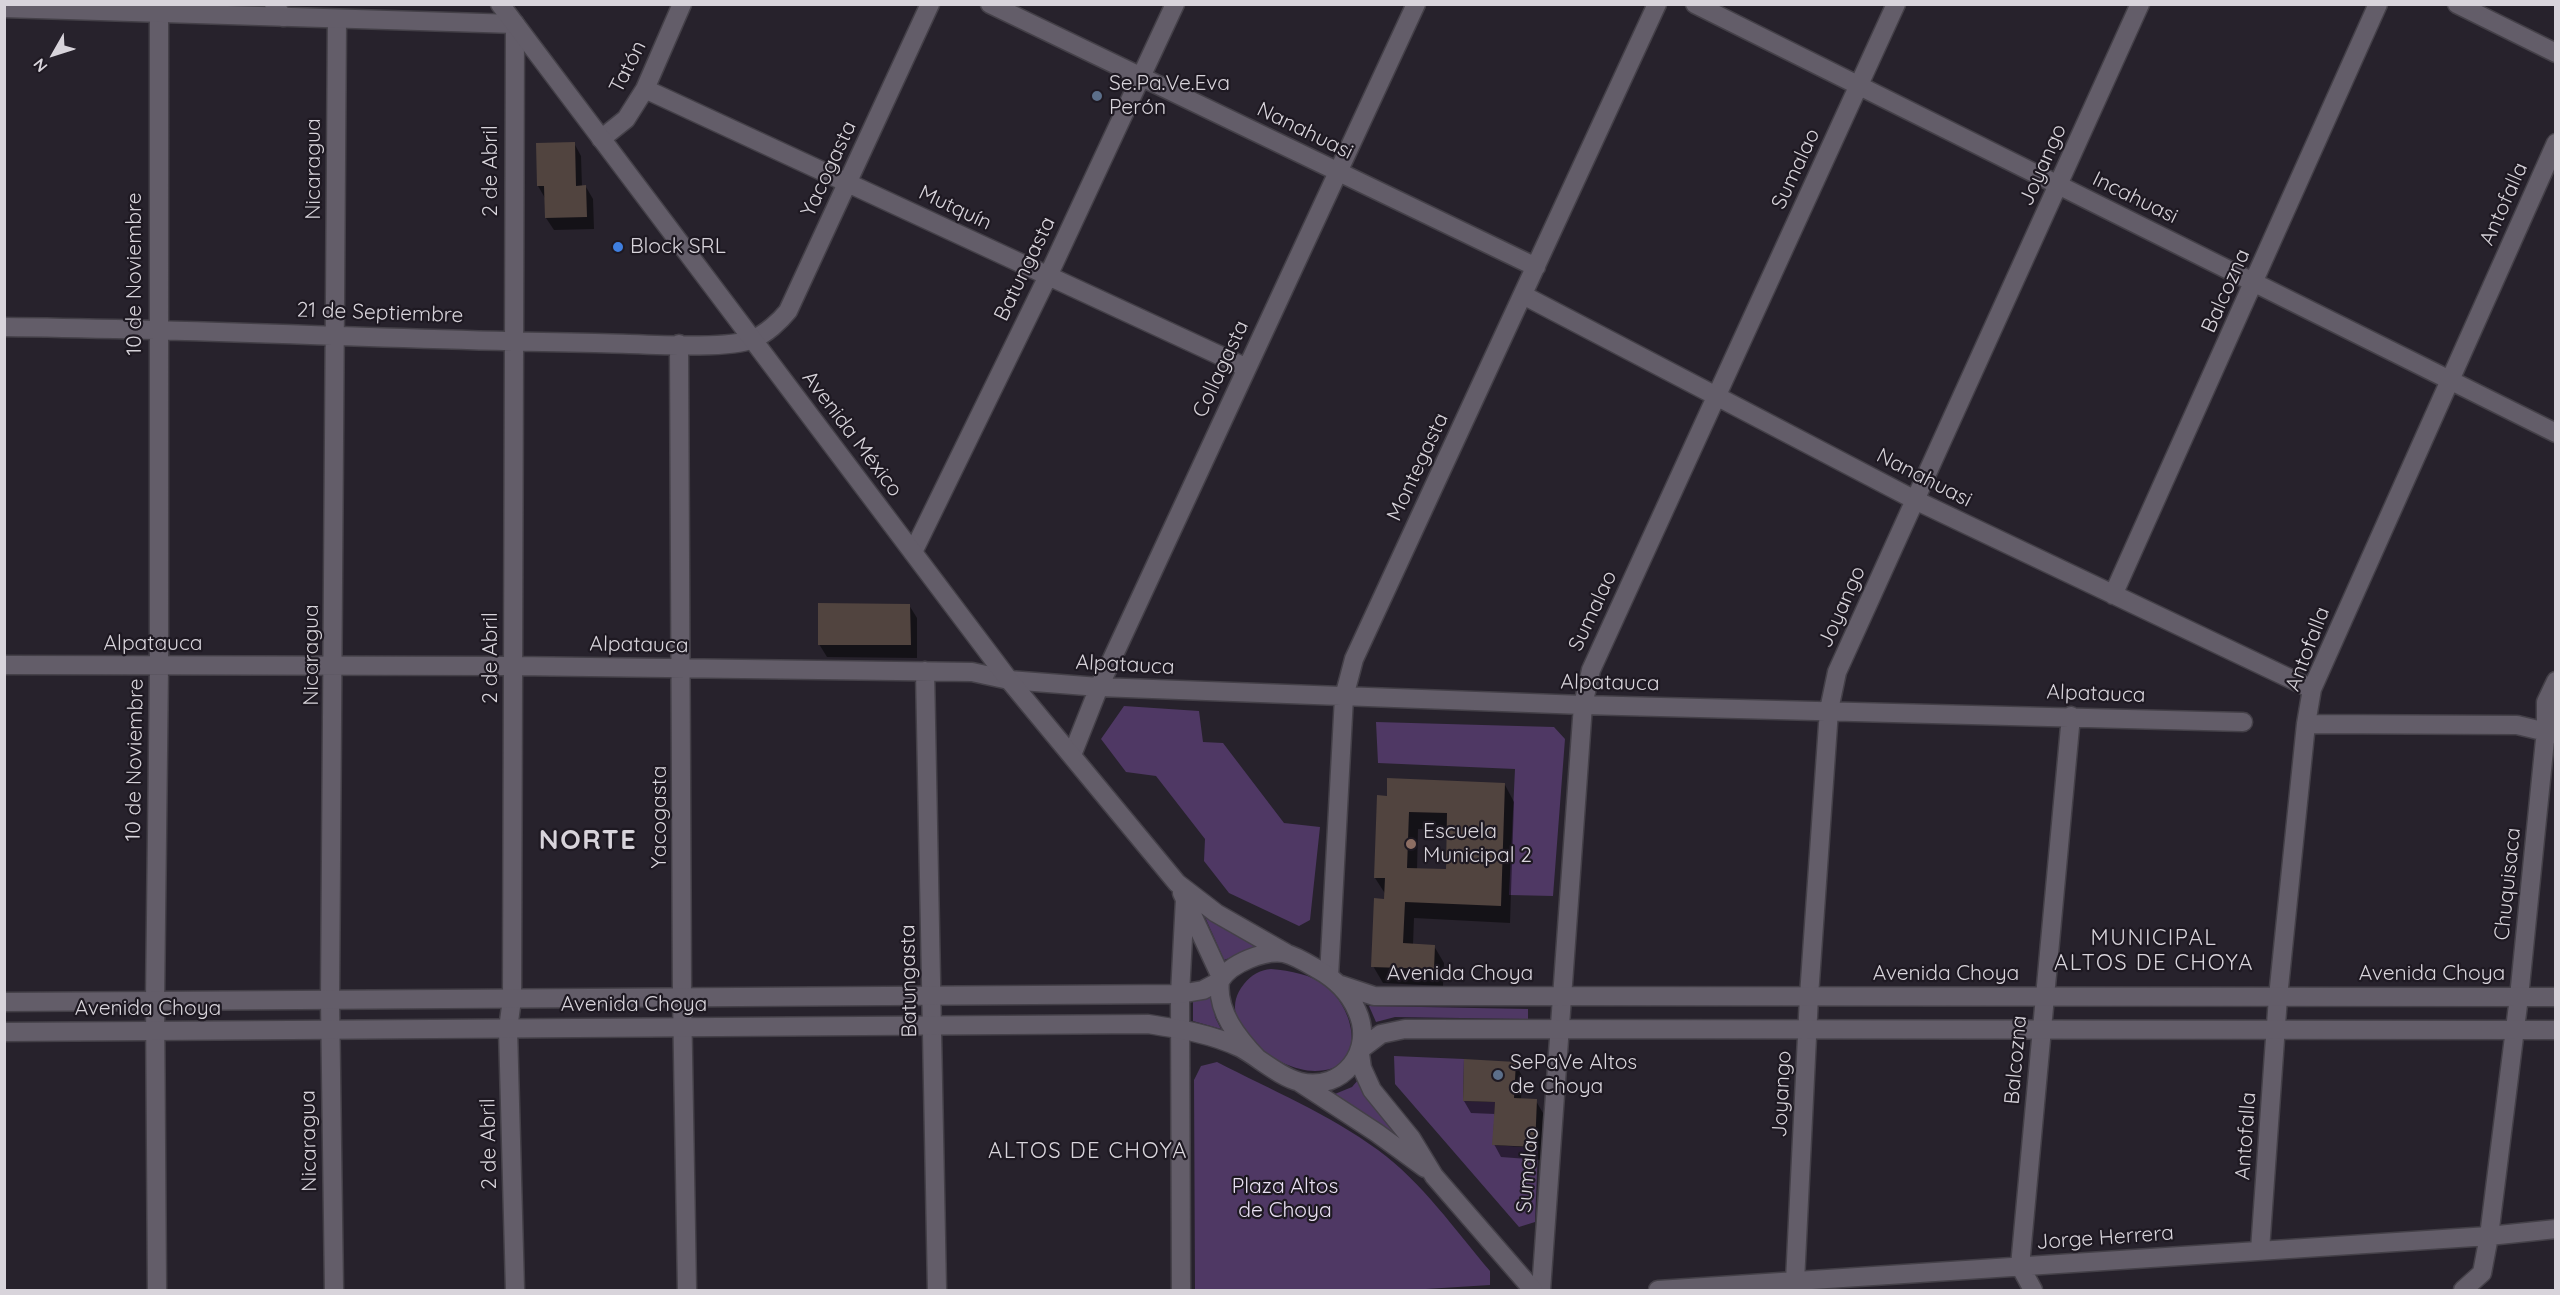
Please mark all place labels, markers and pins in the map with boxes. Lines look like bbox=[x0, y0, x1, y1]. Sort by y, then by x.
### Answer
place label: Se.Pa.Ve.Eva Perón bbox=[1109, 71, 1230, 121]
marker: Se.Pa.Ve.Eva Perón bbox=[1090, 89, 1104, 103]
place label: Block SRL bbox=[630, 234, 726, 260]
marker: Block SRL bbox=[611, 240, 625, 254]
place label: Escuela Municipal 2 bbox=[1423, 819, 1532, 869]
marker: Escuela Municipal 2 bbox=[1404, 837, 1418, 851]
place label: SePaVe Altos de Choya bbox=[1510, 1050, 1637, 1100]
marker: SePaVe Altos de Choya bbox=[1491, 1068, 1505, 1082]

